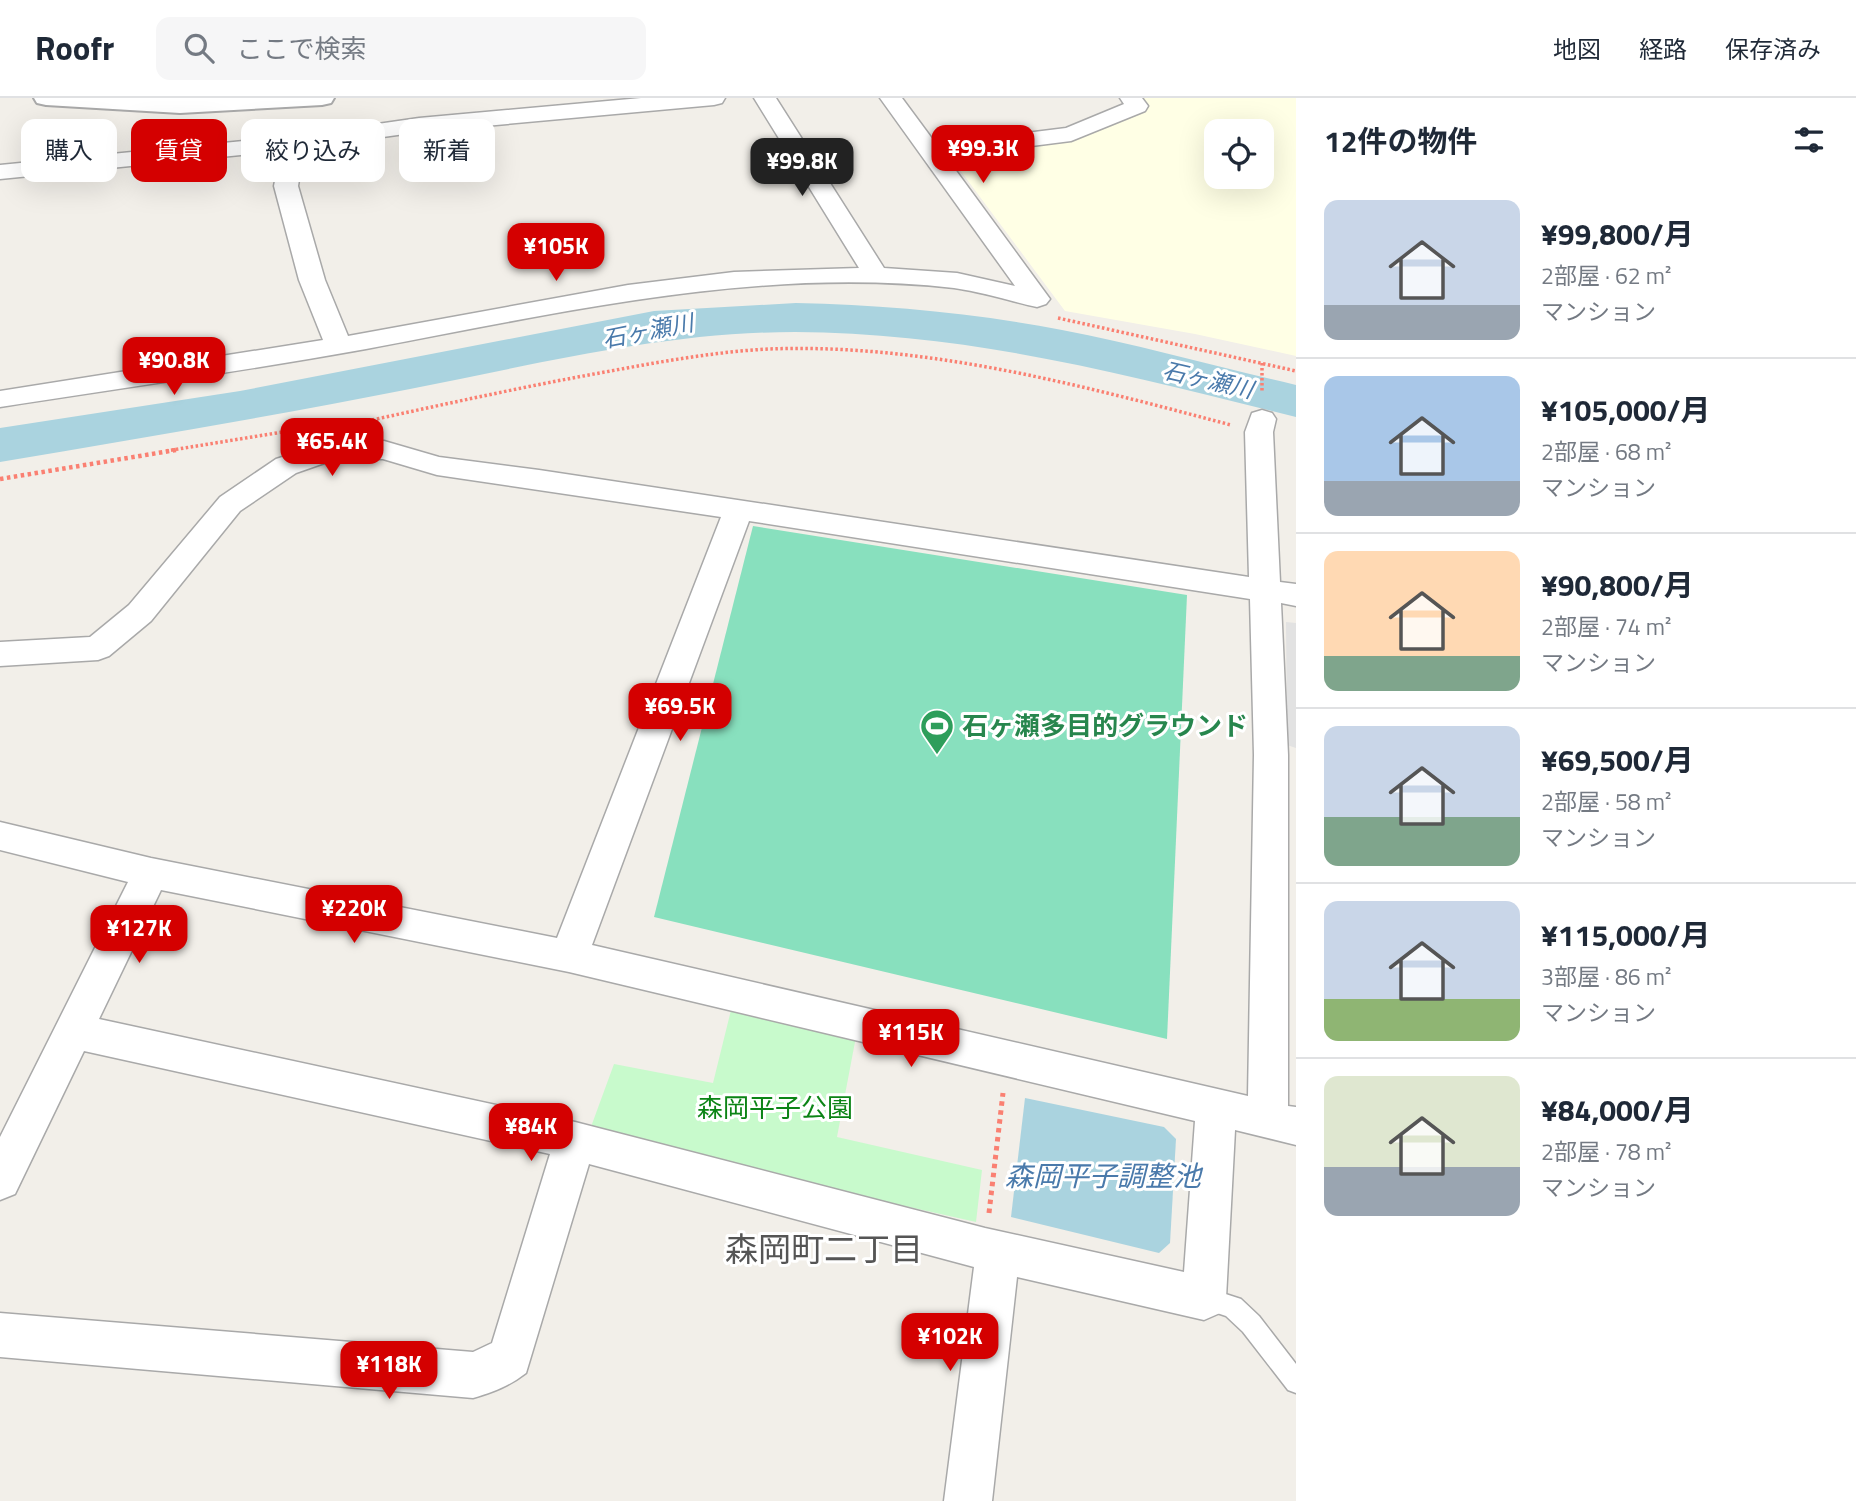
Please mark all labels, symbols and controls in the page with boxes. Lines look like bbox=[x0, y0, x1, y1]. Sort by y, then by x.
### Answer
search box bbox=[156, 17, 646, 80]
text: Roofr bbox=[35, 23, 114, 73]
icon: search bbox=[180, 29, 218, 67]
text: ここで検索 bbox=[236, 29, 366, 68]
text: 地図 bbox=[1553, 31, 1601, 67]
text: 経路 bbox=[1639, 31, 1687, 67]
text: 保存済み bbox=[1725, 31, 1821, 67]
text: 12件の物件 bbox=[1324, 118, 1478, 164]
chip: 購入 bbox=[21, 119, 117, 182]
chip: 賃貸 bbox=[131, 119, 227, 182]
chip: 絞り込み bbox=[241, 119, 385, 182]
chip: 新着 bbox=[399, 119, 495, 182]
map controls bbox=[1204, 119, 1274, 189]
button: locate bbox=[1204, 119, 1274, 189]
icon: filters bbox=[1790, 121, 1828, 159]
pin: ¥99.3K bbox=[926, 126, 1040, 185]
text: ¥99.3K bbox=[947, 130, 1019, 165]
pin: ¥99.8K bbox=[745, 139, 859, 198]
text: ¥99.8K bbox=[766, 143, 838, 178]
text: ¥99,800/月 bbox=[1541, 211, 1694, 257]
pin: ¥105K bbox=[507, 223, 605, 283]
text: ¥105K bbox=[523, 228, 589, 263]
icon: home bbox=[1380, 228, 1464, 312]
text: 2部屋 · 62 m² bbox=[1541, 258, 1671, 293]
text: マンション bbox=[1541, 294, 1656, 329]
water label: 石ヶ瀬川 bbox=[599, 304, 699, 356]
pin: ¥90.8K bbox=[117, 338, 231, 397]
text: ¥90.8K bbox=[138, 342, 210, 377]
water label: 石ヶ瀬川 bbox=[1159, 352, 1260, 408]
text: ¥105,000/月 bbox=[1541, 387, 1710, 433]
icon: home bbox=[1380, 404, 1464, 488]
pin: ¥65.4K bbox=[275, 418, 389, 478]
text: ¥65.4K bbox=[296, 423, 368, 458]
text: 2部屋 · 68 m² bbox=[1541, 434, 1671, 469]
text: マンション bbox=[1541, 470, 1656, 505]
text: ¥90,800/月 bbox=[1541, 562, 1694, 608]
icon: home bbox=[1380, 579, 1464, 663]
text: 2部屋 · 74 m² bbox=[1541, 609, 1671, 644]
text: マンション bbox=[1541, 645, 1656, 680]
pin: ¥69.5K bbox=[623, 684, 737, 743]
text: ¥69.5K bbox=[644, 688, 716, 723]
place label: 石ヶ瀬多目的グラウンド bbox=[962, 706, 1248, 745]
sports icon: 石ヶ瀬多目的グラウンド bbox=[918, 707, 956, 756]
text: ¥69,500/月 bbox=[1541, 737, 1694, 783]
icon: home bbox=[1380, 754, 1464, 838]
text: 2部屋 · 58 m² bbox=[1541, 784, 1671, 819]
text: マンション bbox=[1541, 820, 1656, 855]
pin: ¥220K bbox=[305, 886, 403, 945]
text: ¥220K bbox=[321, 890, 387, 925]
pin: ¥127K bbox=[90, 906, 188, 965]
text: ¥127K bbox=[106, 910, 172, 945]
text: ¥115,000/月 bbox=[1541, 912, 1710, 958]
icon: home bbox=[1380, 929, 1464, 1013]
text: 3部屋 · 86 m² bbox=[1541, 959, 1671, 994]
text: マンション bbox=[1541, 995, 1656, 1030]
pin: ¥115K bbox=[862, 1010, 960, 1069]
text: ¥115K bbox=[878, 1014, 944, 1049]
text: ¥84,000/月 bbox=[1541, 1087, 1694, 1133]
park label: 森岡平子公園 bbox=[697, 1088, 853, 1127]
pin: ¥84K bbox=[490, 1104, 572, 1163]
icon: home bbox=[1380, 1104, 1464, 1188]
text: ¥84K bbox=[505, 1108, 557, 1143]
text: 2部屋 · 78 m² bbox=[1541, 1134, 1671, 1169]
water label: 森岡平子調整池 bbox=[1005, 1154, 1204, 1197]
text: マンション bbox=[1541, 1170, 1656, 1205]
district label: 森岡町二丁目 bbox=[725, 1224, 923, 1274]
pin: ¥102K bbox=[901, 1314, 999, 1373]
text: ¥102K bbox=[917, 1318, 983, 1353]
pin: ¥118K bbox=[340, 1342, 438, 1401]
text: ¥118K bbox=[356, 1346, 422, 1381]

